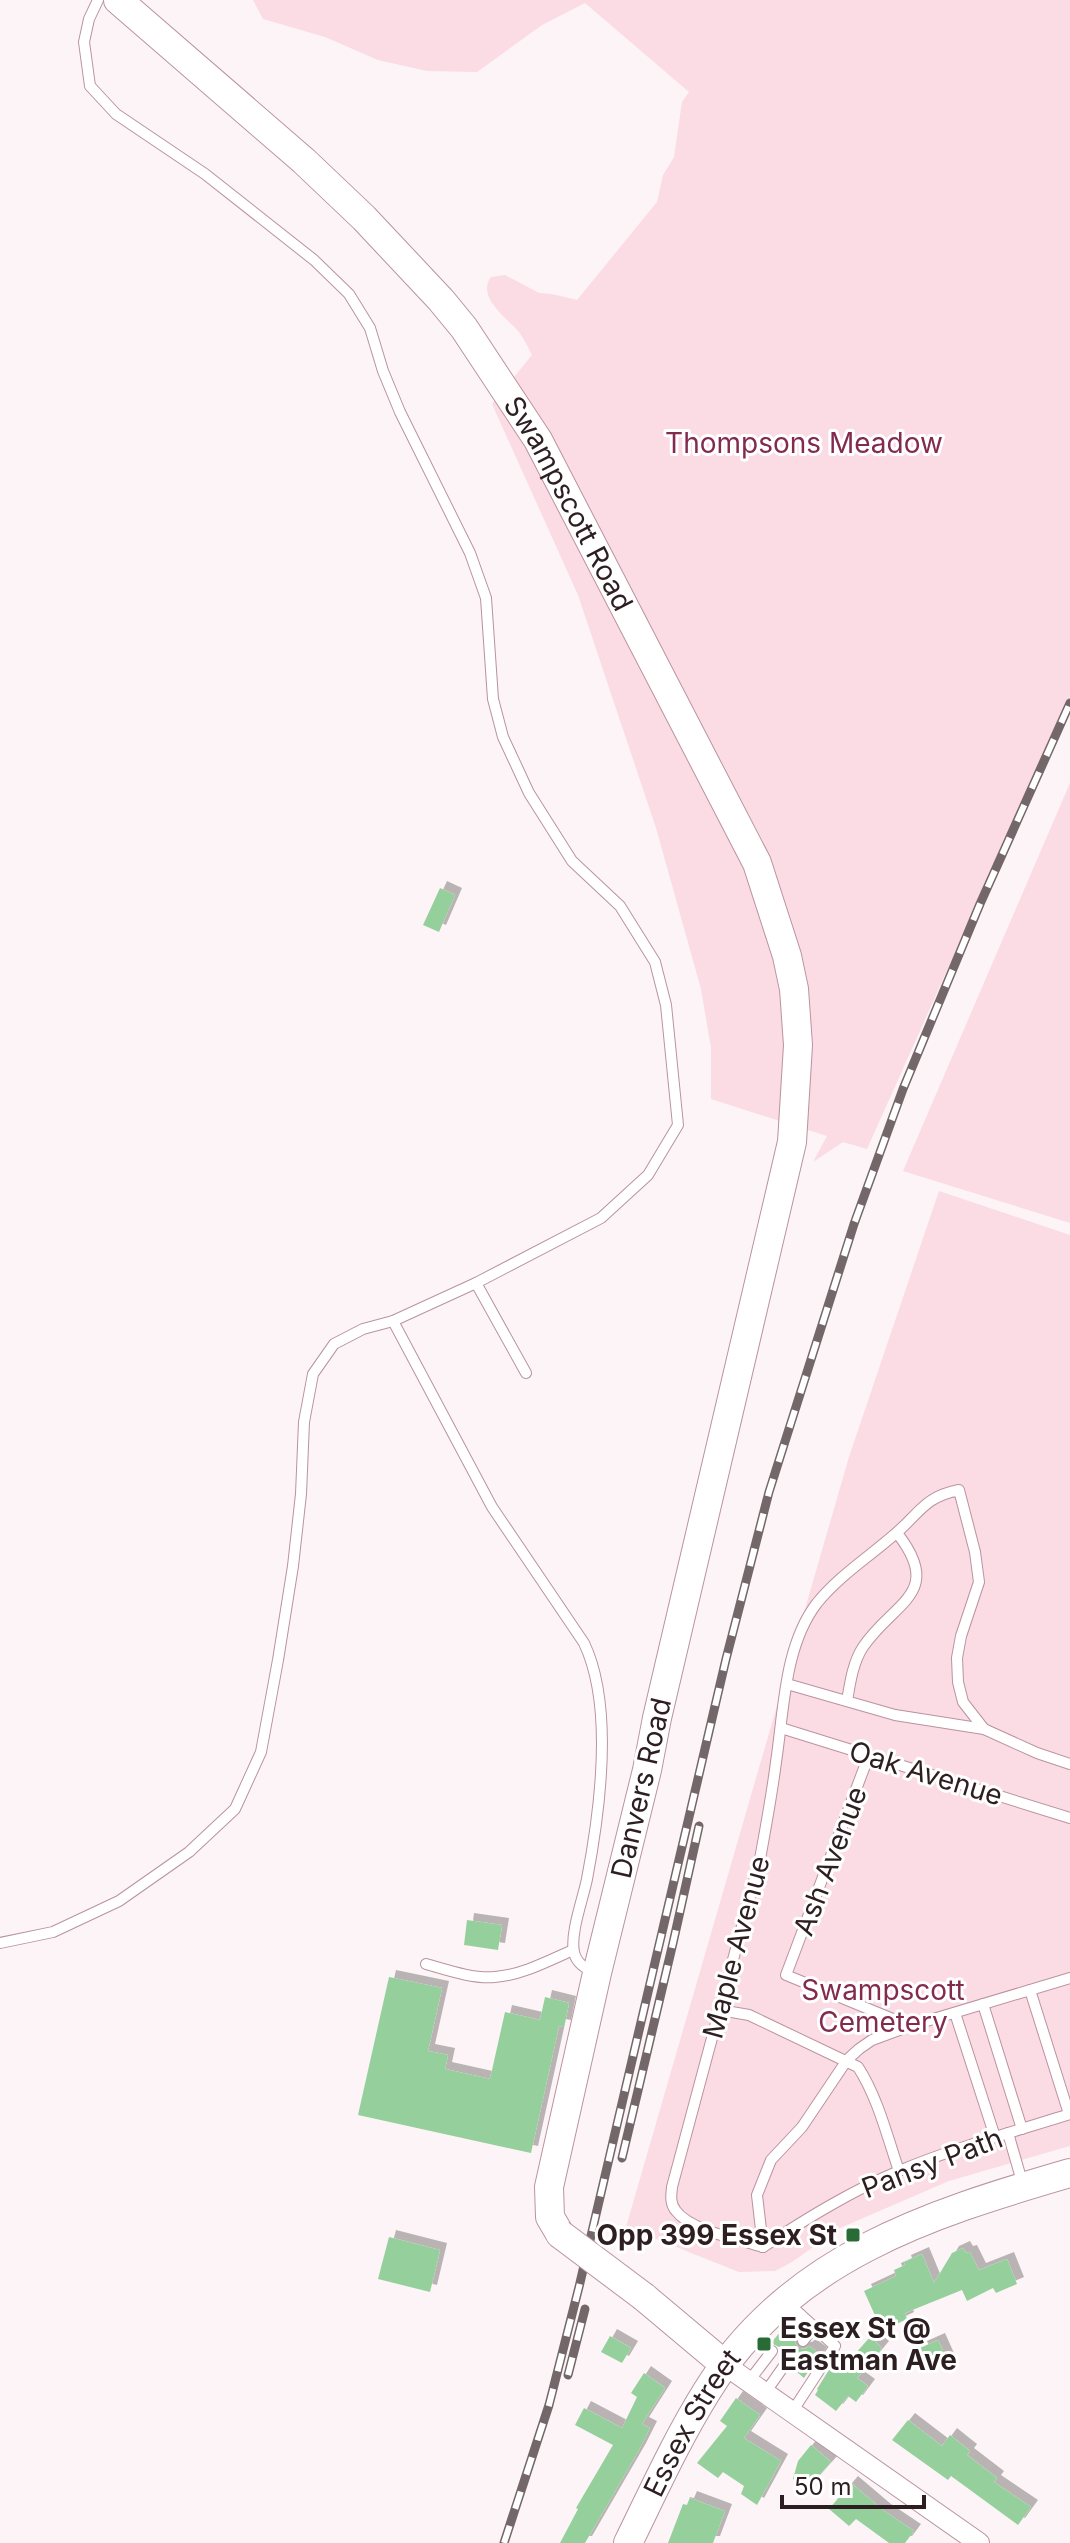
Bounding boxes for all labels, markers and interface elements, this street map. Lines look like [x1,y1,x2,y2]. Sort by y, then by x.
street label: Swampscott Road [497,390,640,616]
park label: Thompsons Meadow [665,426,943,460]
street label: Danvers Road [604,1694,678,1882]
street label: Oak Avenue [845,1734,1007,1812]
street label: Ash Avenue [786,1782,874,1940]
street label: Maple Avenue [695,1852,777,2042]
park label: Swampscott Cemetery [801,1973,965,2039]
street label: Pansy Path [857,2121,1007,2205]
place label: Opp 399 Essex St [596,2218,837,2252]
marker: Opp 399 Essex St [844,2226,862,2244]
place label: Essex St @ Eastman Ave [780,2311,957,2377]
marker: Essex St @ Eastman Ave [755,2335,773,2353]
street label: Essex Street [636,2342,747,2502]
scale bar [782,2459,924,2509]
text: 50 m [794,2472,852,2501]

